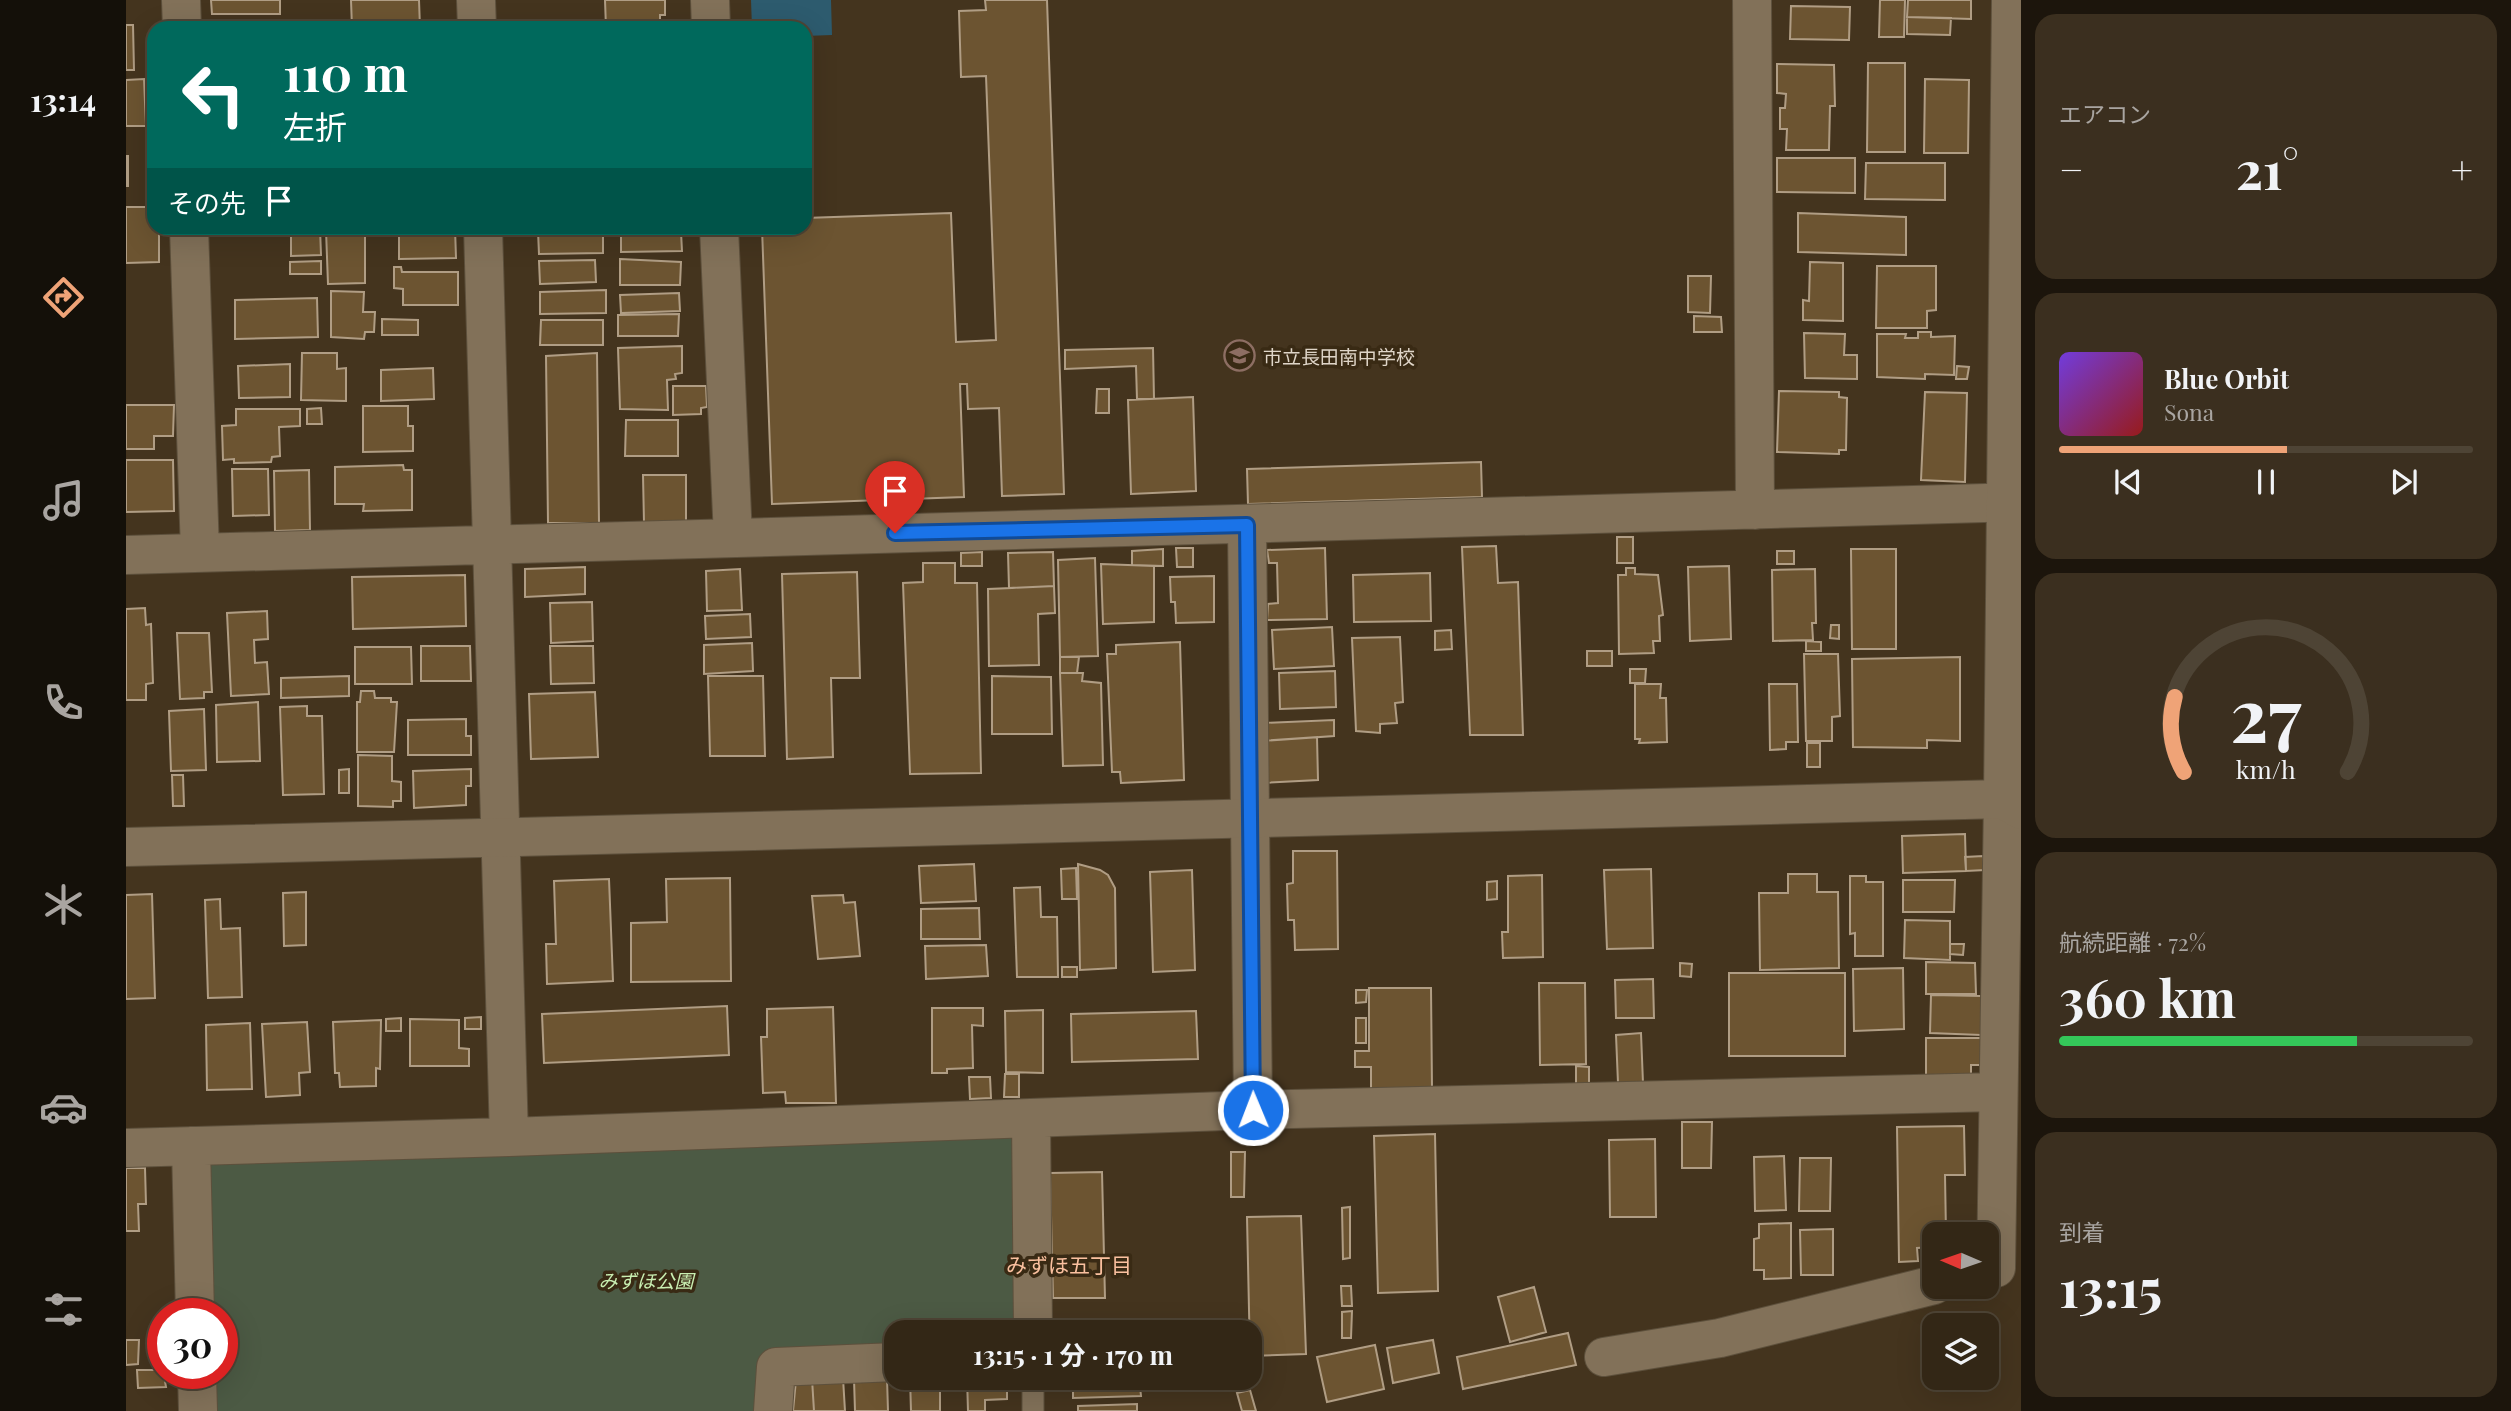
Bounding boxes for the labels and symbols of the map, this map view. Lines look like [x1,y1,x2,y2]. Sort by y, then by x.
school or university icon: 市立長田南中学校 [1223,339,1257,373]
place label: 市立長田南中学校 [1263,343,1415,369]
pin [865,461,925,533]
position arrow [1216,1073,1290,1147]
north arrow [1922,1222,1998,1298]
district label: みずほ五丁目 [1006,1250,1132,1278]
park label: みずほ公園 [598,1267,696,1293]
speed limit sign: 30 [147,1298,238,1389]

